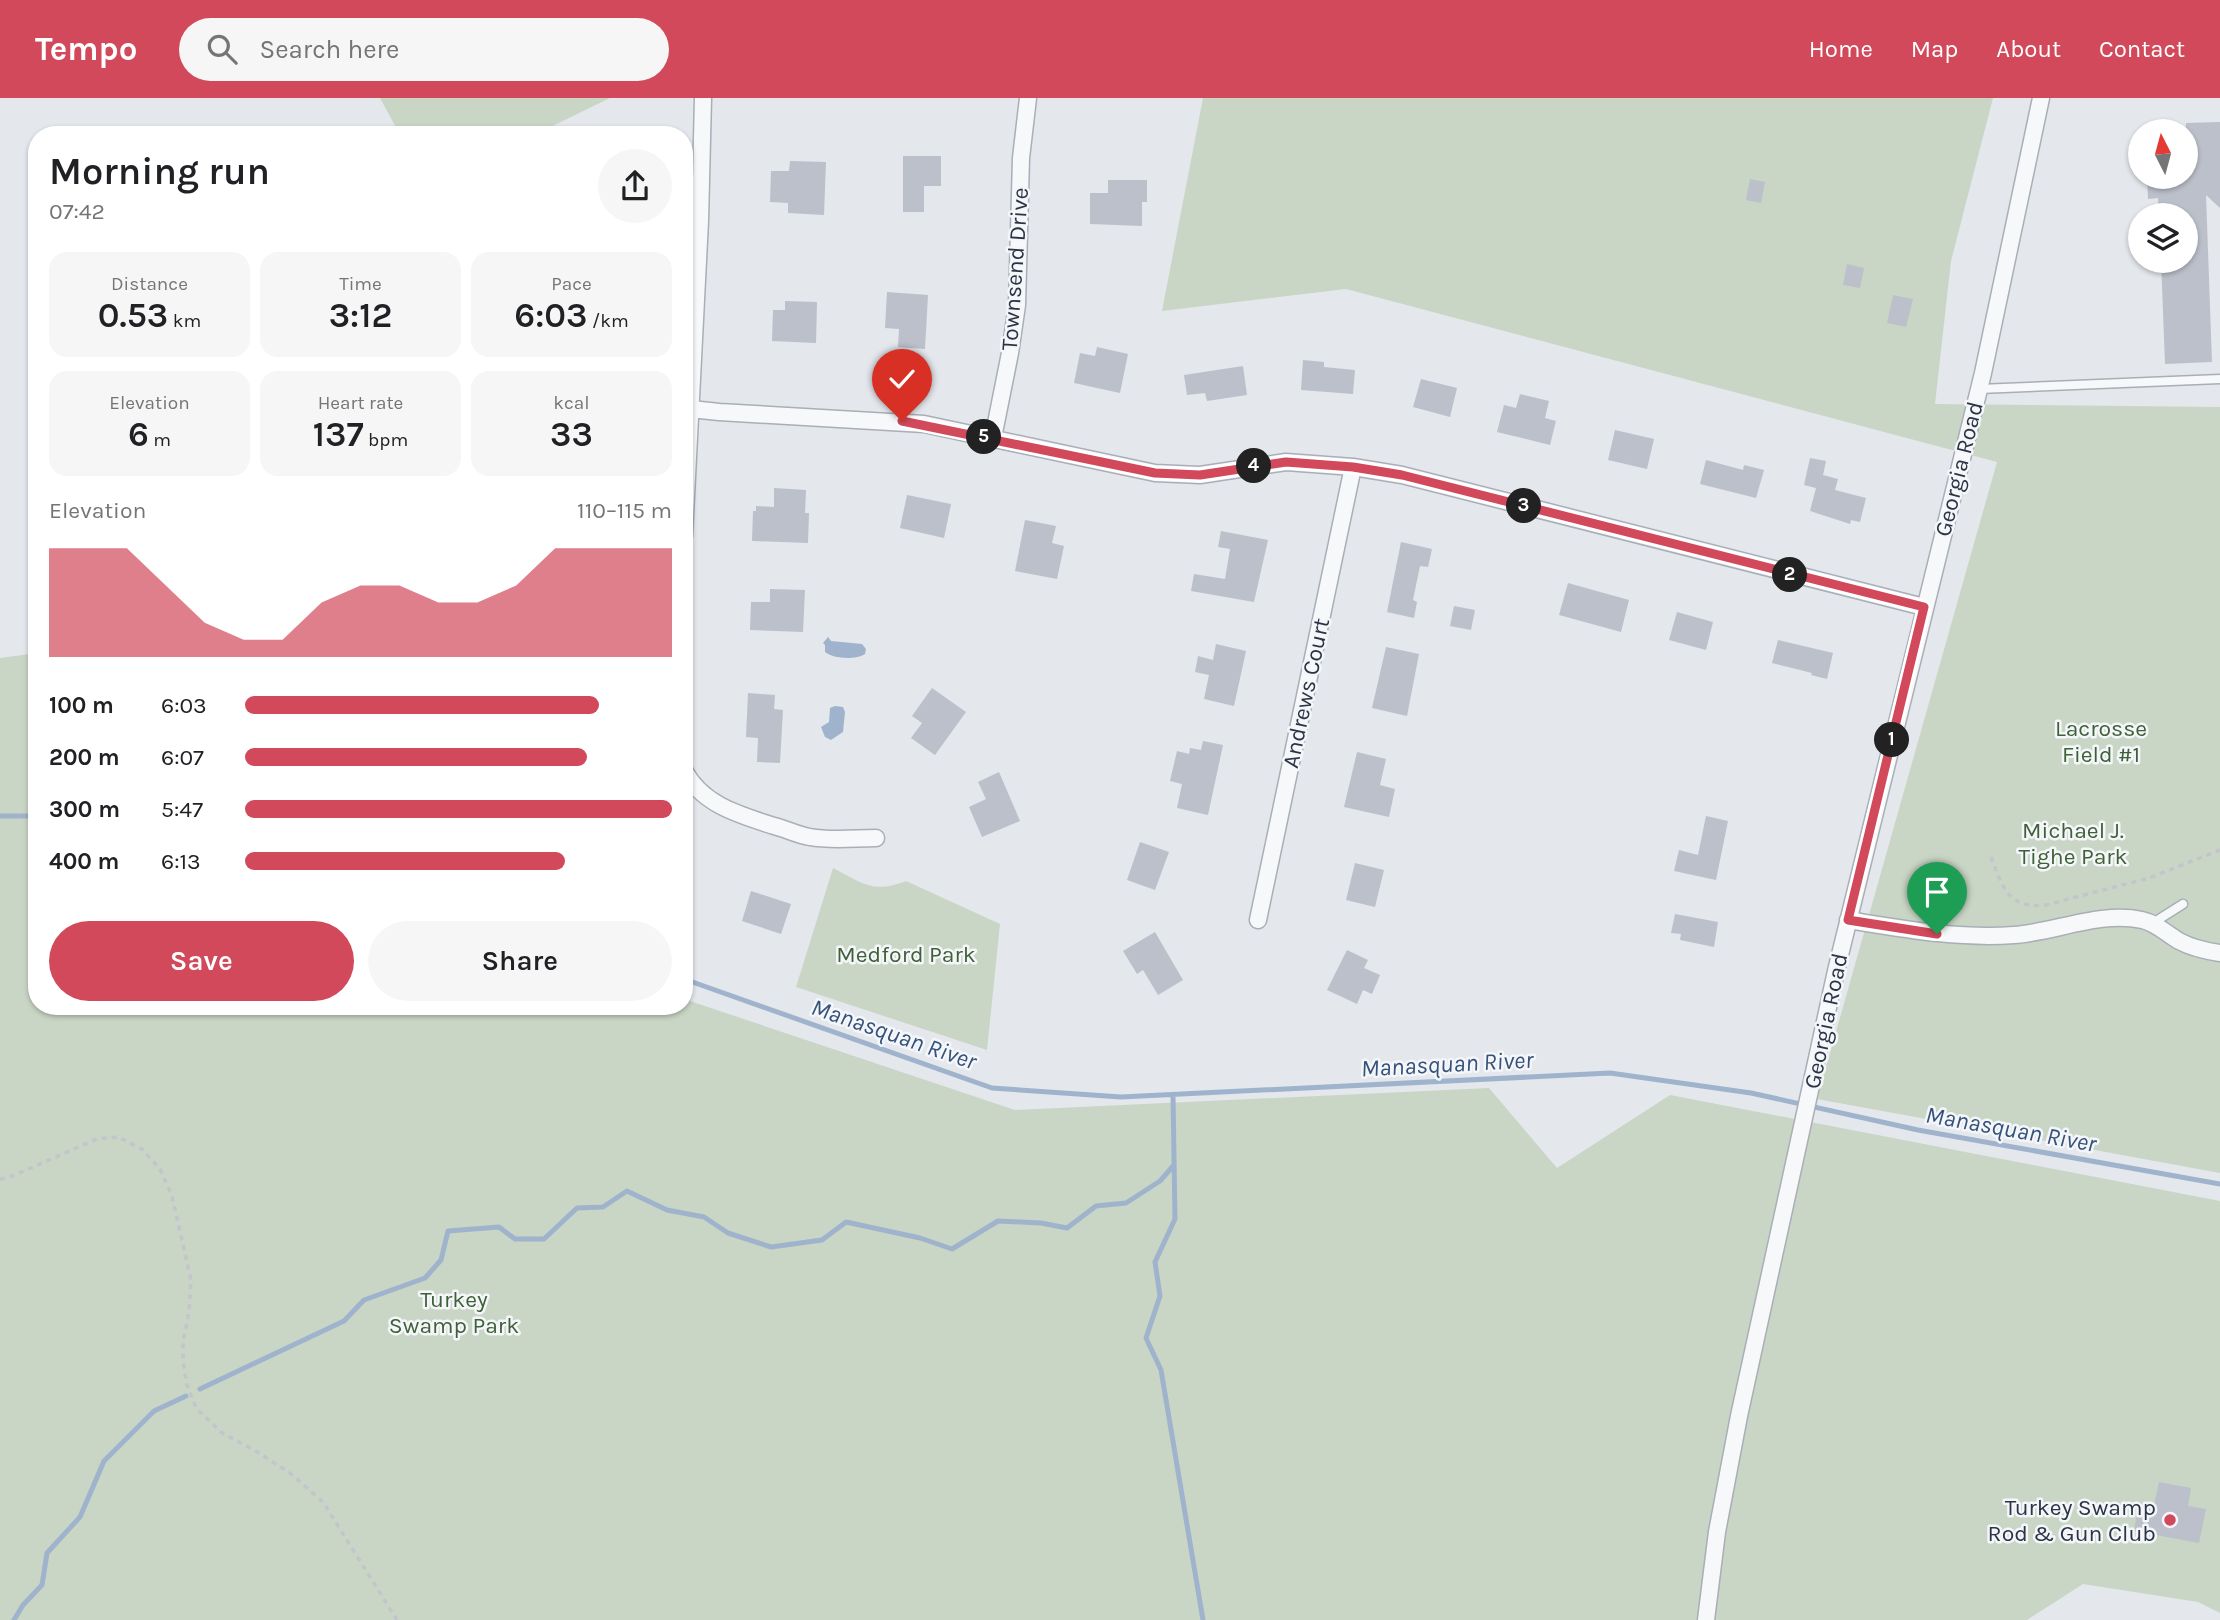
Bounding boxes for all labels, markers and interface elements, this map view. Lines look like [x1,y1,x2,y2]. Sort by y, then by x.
search box [179,18,669,81]
text: Tempo [35,30,137,68]
icon: search [203,30,241,68]
text: Search here [259,34,399,65]
text: Home [1809,35,1873,63]
text: Map [1911,35,1958,63]
text: About [1996,35,2061,63]
text: Contact [2099,35,2185,63]
north arrow [2128,119,2198,189]
map controls [2128,119,2198,273]
text: Morning run [49,149,270,194]
button: share [598,149,672,223]
street label: Townsend Drive [996,187,1034,351]
text: 07:42 [49,198,105,225]
button: layers [2128,203,2198,273]
text: Distance [111,273,188,295]
text: Time [339,273,382,295]
text: Pace [551,273,592,295]
text: 0.53 [98,295,168,336]
text: 3:12 [329,295,392,336]
text: 6:03 [514,295,588,336]
text: km [168,310,201,332]
text: /km [588,310,629,332]
pin [872,349,932,421]
icon: check [883,360,921,398]
text: Elevation [109,392,190,414]
text: Heart rate [318,392,403,414]
text: kcal [553,392,590,414]
street label: Georgia Road [1929,399,1989,539]
text: 6 [128,414,149,455]
text: 137 [313,414,364,455]
text: 33 [550,414,593,455]
pin: 5 [967,420,1002,454]
text: 5 [978,425,989,447]
text: m [149,429,171,451]
text: bpm [364,429,408,451]
pin: 4 [1236,448,1272,484]
text: 4 [1248,454,1259,476]
pin: 3 [1506,488,1542,524]
text: 3 [1518,494,1529,516]
text: Elevation [49,497,146,524]
text: 110–115 m [577,497,672,524]
pin: 2 [1772,558,1808,592]
text: 2 [1784,563,1795,585]
street label: Andrews Court [1277,615,1335,770]
text: 100 m [49,692,114,719]
text: 6:03 [161,692,207,719]
park label: Lacrosse Field #1 [2055,715,2147,768]
pin: 1 [1874,722,1910,758]
text: 1 [1888,728,1895,750]
text: 200 m [49,744,120,771]
text: 6:07 [161,744,204,771]
text: 300 m [49,796,120,823]
text: 5:47 [161,796,203,823]
park label: Michael J. Tighe Park [2018,817,2128,870]
text: 400 m [49,848,119,875]
text: 6:13 [161,848,201,875]
pin [1907,862,1967,934]
icon: arrive [1918,873,1956,911]
button: Save [49,921,354,1001]
button: Share [368,921,672,1001]
park label: Medford Park [836,941,976,968]
street label: Georgia Road [1798,951,1854,1091]
water label: Manasquan River [808,993,981,1076]
water label: Manasquan River [1360,1045,1535,1083]
water label: Manasquan River [1923,1100,2099,1158]
park label: Turkey Swamp Park [389,1286,519,1339]
place label: Turkey Swamp Rod & Gun Club [1988,1494,2156,1547]
marker: Turkey Swamp Rod & Gun Club [2162,1512,2178,1528]

